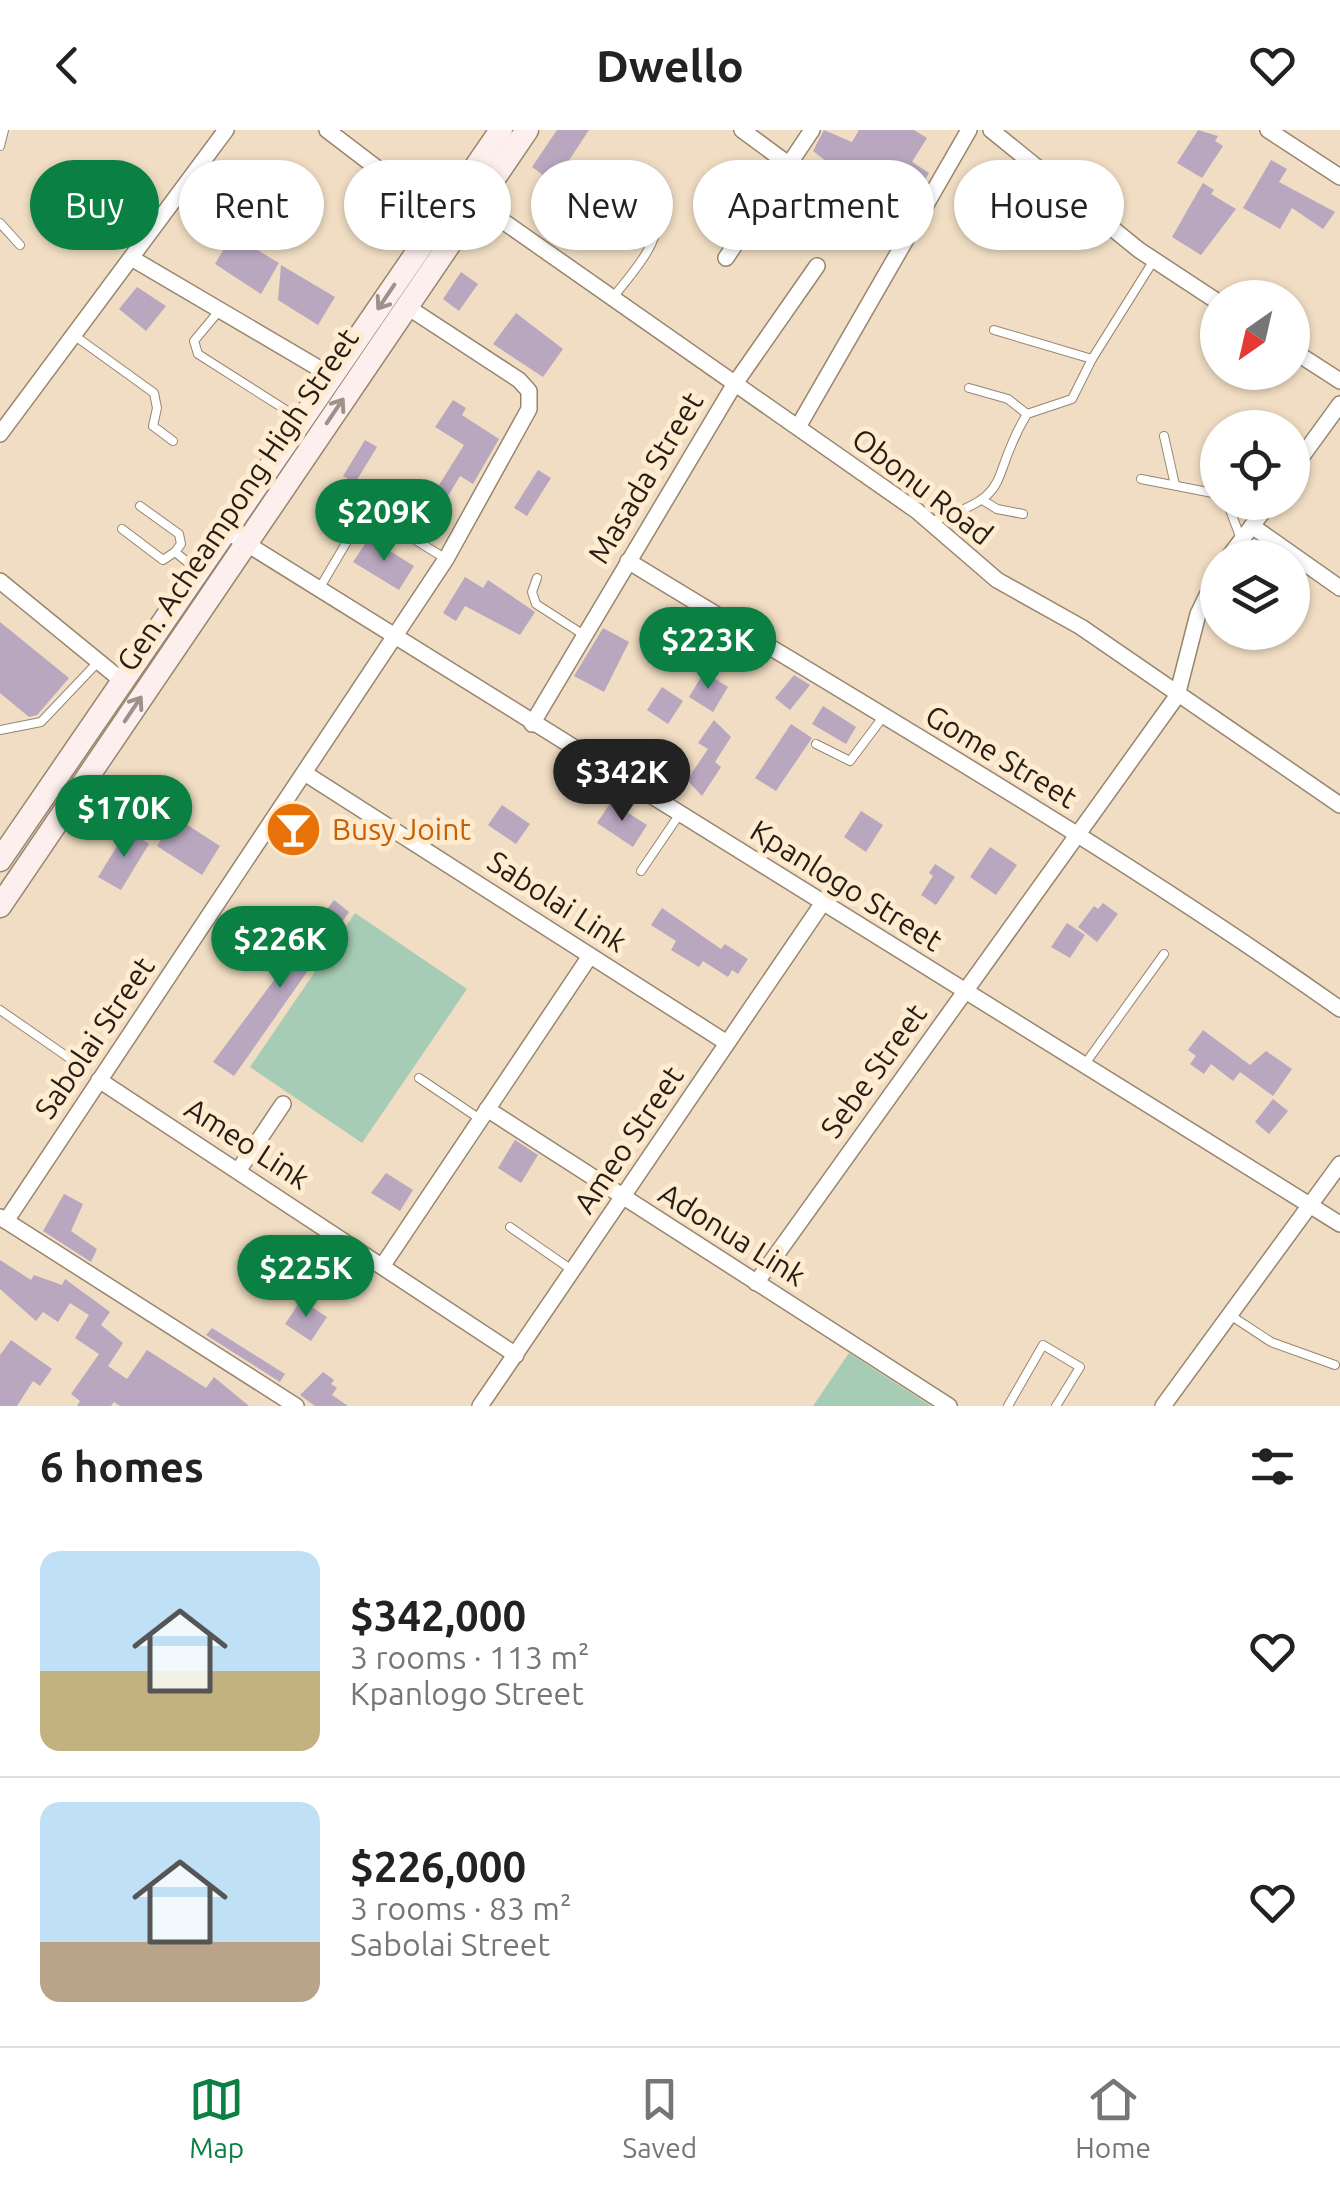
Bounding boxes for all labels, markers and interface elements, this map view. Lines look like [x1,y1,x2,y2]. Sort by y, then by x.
icon: back [40,38,95,93]
icon: heart [1245,38,1300,93]
text: Dwello [596,40,744,91]
chip: Buy [30,160,159,250]
chip: Rent [179,160,324,250]
chip: Filters [344,160,511,250]
chip: New [531,160,673,250]
chip: Apartment [693,160,934,250]
chip: House [954,160,1124,250]
north arrow [1200,280,1310,390]
map controls [1200,280,1310,650]
one-way arrow [376,282,397,310]
street label: Gen. Acheampong High Street [110,322,365,677]
street label: Masada Street [581,386,710,569]
one-way arrow [324,397,345,425]
button: locate [1200,410,1310,520]
street label: Obonu Road [846,421,1000,552]
pin: $209K [314,479,454,564]
text: $209K [337,493,431,529]
button: layers [1200,540,1310,650]
pin: $223K [638,607,778,692]
text: $223K [661,621,755,657]
one-way arrow [122,695,143,723]
street label: Gome Street [920,698,1084,815]
pin: $342K [552,739,692,824]
text: $342K [575,753,669,789]
pin: $170K [54,775,194,860]
text: $170K [77,789,171,825]
bar icon: Busy Joint [263,800,323,860]
place label: Busy Joint [332,812,471,846]
street label: Kpanlogo Street [745,813,949,958]
street label: Sabolai Link [482,844,633,959]
pin: $226K [210,906,350,991]
text: $226K [233,920,327,956]
street label: Sabolai Street [28,950,161,1125]
street label: Sebe Street [813,997,933,1144]
street label: Ameo Street [567,1059,690,1219]
street label: Ameo Link [179,1090,316,1196]
street label: Adonua Link [653,1176,812,1293]
pin: $225K [236,1235,376,1320]
text: $225K [259,1249,353,1285]
icon: filters [1245,1439,1300,1494]
text: 6 homes [40,1443,204,1490]
icon: home [120,1591,240,1711]
text: $342,000 [350,1592,526,1639]
icon: heart [1245,1624,1300,1679]
text: 3 rooms · 113 m² [350,1639,590,1675]
text: Kpanlogo Street [350,1675,584,1711]
icon: home [120,1842,240,1962]
text: $226,000 [350,1843,526,1890]
icon: heart [1245,1875,1300,1930]
text: 3 rooms · 83 m² [350,1890,571,1926]
text: Sabolai Street [350,1926,550,1962]
tab: Map [189,2072,244,2163]
tab: Saved [623,2072,697,2163]
tab: Home [1075,2072,1151,2163]

